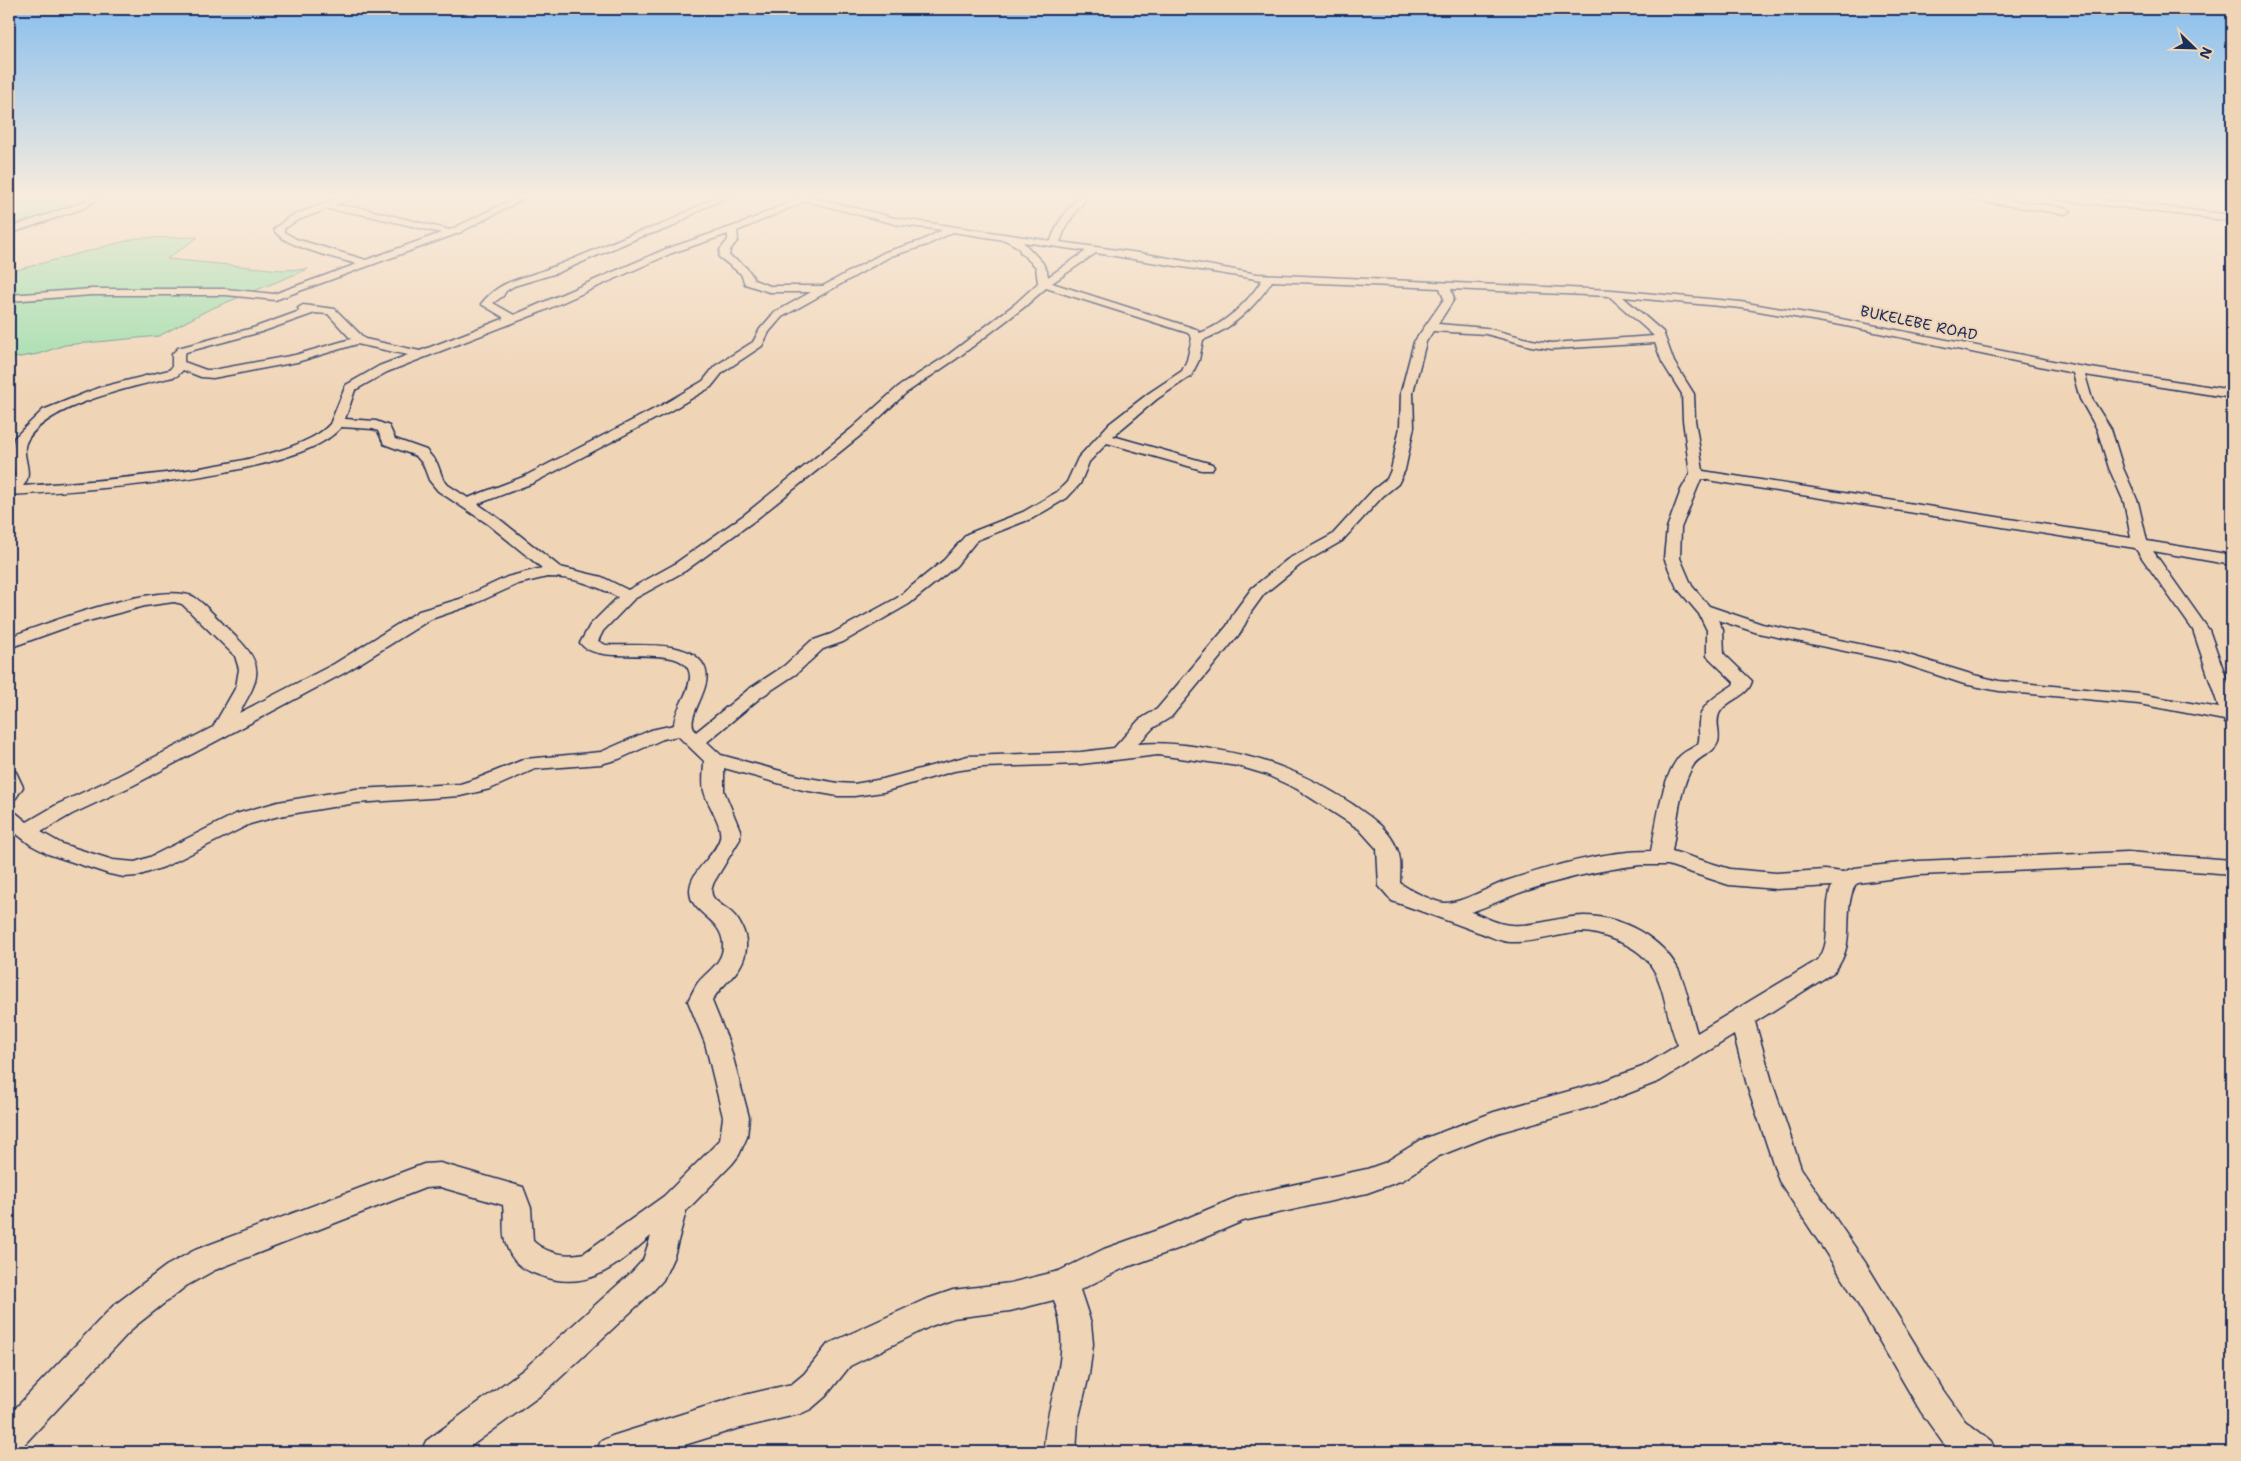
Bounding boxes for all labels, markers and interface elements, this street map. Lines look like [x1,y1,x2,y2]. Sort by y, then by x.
north arrow [2168,22,2218,72]
text: N [2196,44,2216,62]
street label: BUKELEBE ROAD [1859,301,1980,345]

